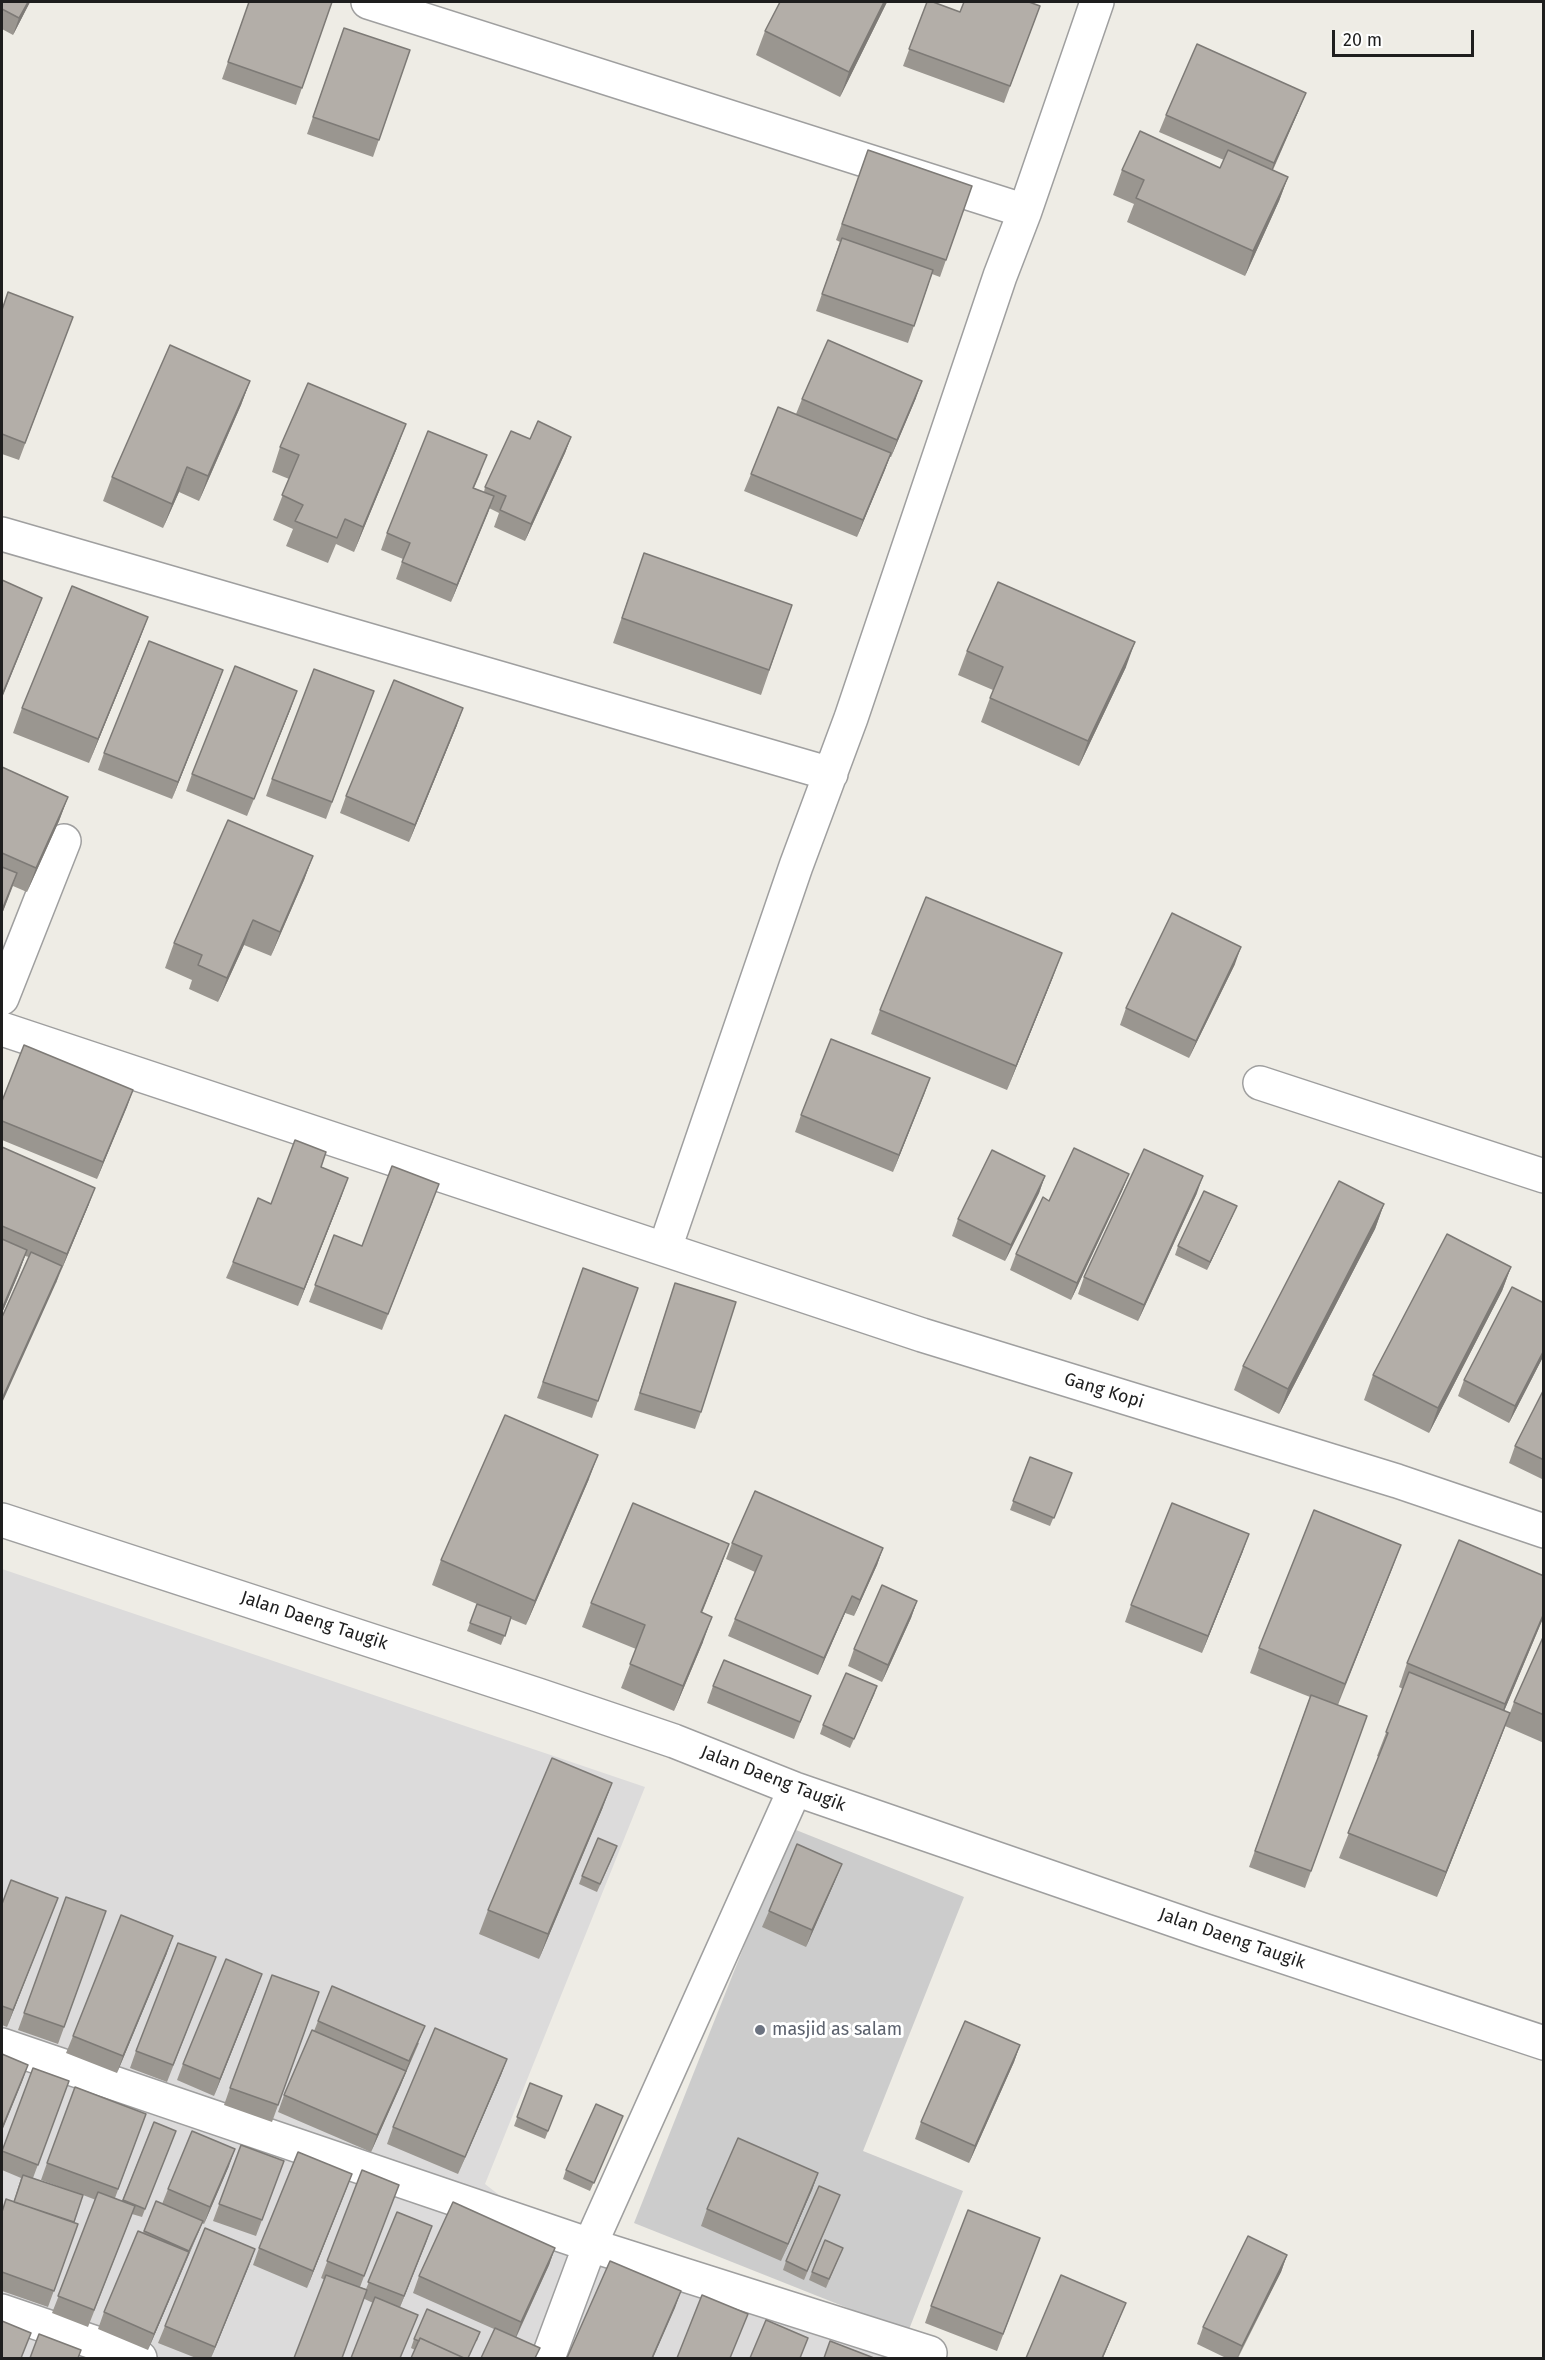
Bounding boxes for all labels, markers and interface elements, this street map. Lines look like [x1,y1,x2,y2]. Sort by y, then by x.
scale bar [1335,18,1478,56]
text: 20 m [1343,29,1382,51]
street label: Gang Kopi [1061,1369,1147,1413]
street label: Jalan Daeng Taugik [238,1587,390,1655]
street label: Jalan Daeng Taugik [698,1741,848,1817]
street label: Jalan Daeng Taugik [1156,1904,1308,1974]
place label: masjid as salam [772,2019,902,2041]
marker: masjid as salam [753,2023,767,2037]

